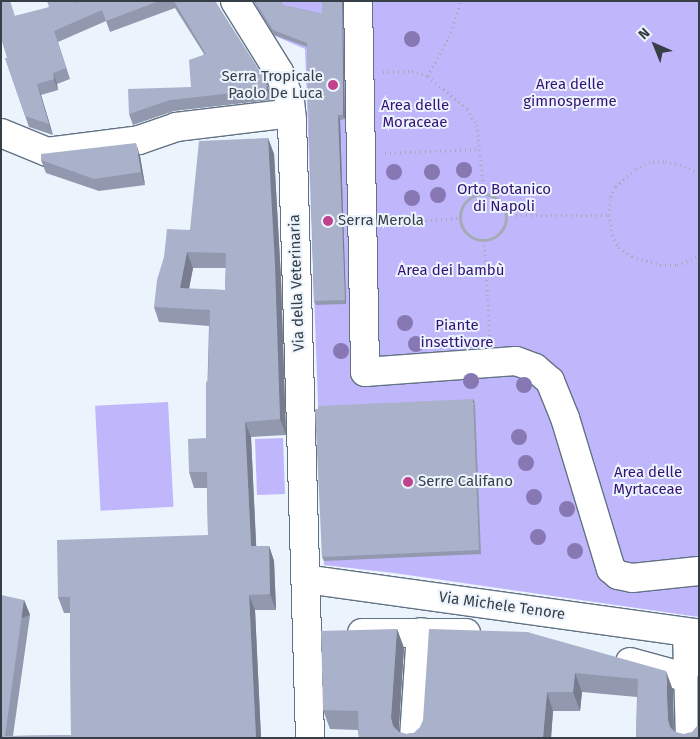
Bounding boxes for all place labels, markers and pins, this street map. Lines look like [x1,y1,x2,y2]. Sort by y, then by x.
place label: Serra Tropicale Paolo De Luca [221,67,323,102]
marker: Serra Tropicale Paolo De Luca [327,79,339,91]
place label: Serra Merola [338,212,424,230]
marker: Serra Merola [322,215,334,227]
place label: Serre Califano [418,473,513,491]
marker: Serre Califano [402,476,414,488]

